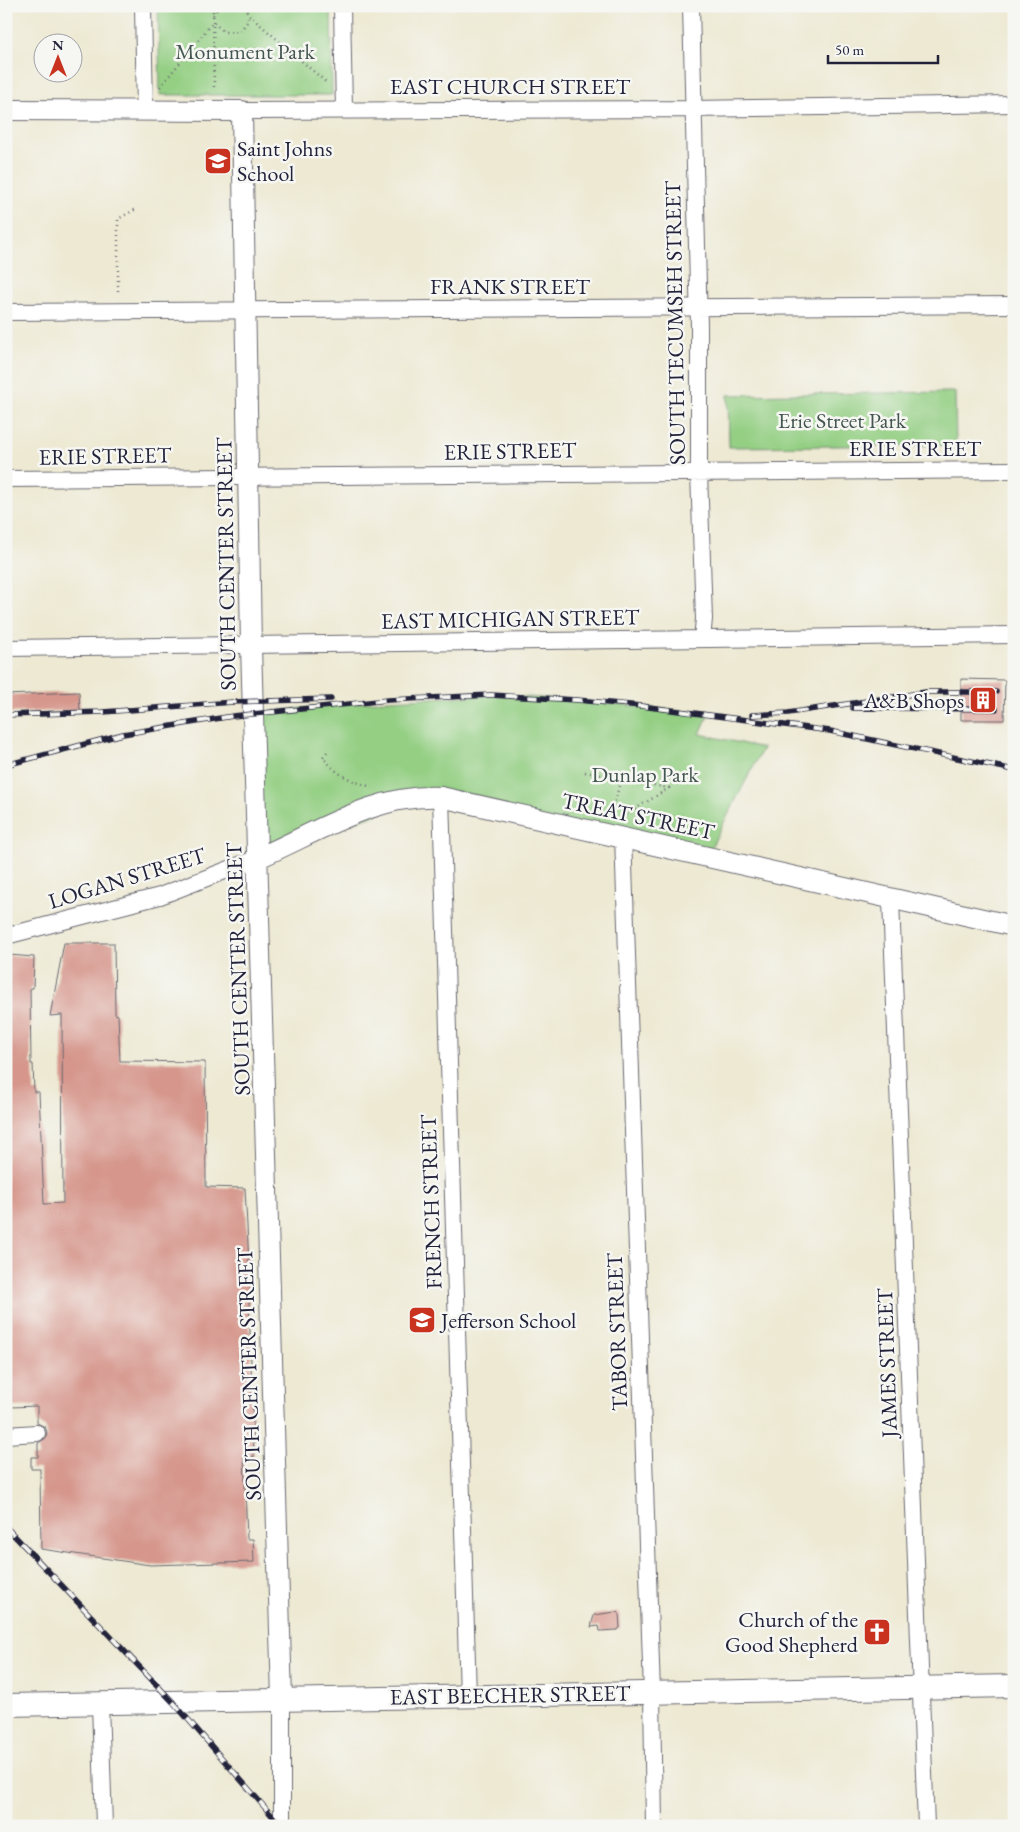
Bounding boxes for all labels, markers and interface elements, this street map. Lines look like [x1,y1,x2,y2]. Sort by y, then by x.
north arrow [32,32,82,82]
scale bar [828,32,938,64]
text: N [52,36,64,54]
park label: Monument Park [175,37,315,66]
text: 50 m [835,40,864,59]
street label: EAST CHURCH STREET [390,72,630,101]
place label: Saint Johns School [237,134,332,188]
school or university icon: Saint Johns School [203,146,233,176]
street label: SOUTH TECUMSEH STREET [658,180,692,465]
street label: FRANK STREET [430,272,590,301]
park label: Erie Street Park [778,406,907,435]
street label: ERIE STREET [849,434,982,463]
street label: ERIE STREET [443,435,577,467]
street label: SOUTH CENTER STREET [209,437,243,691]
street label: ERIE STREET [38,440,172,472]
street label: EAST MICHIGAN STREET [381,602,640,636]
building icon: A&B Shops [968,685,998,715]
place label: A&B Shops [863,686,964,715]
park label: Dunlap Park [591,760,699,789]
street label: TREAT STREET [559,786,717,846]
street label: LOGAN STREET [45,840,209,916]
street label: SOUTH CENTER STREET [219,842,257,1096]
street label: FRENCH STREET [413,1114,449,1290]
street label: SOUTH CENTER STREET [230,1247,268,1501]
street label: TABOR STREET [600,1252,634,1412]
street label: JAMES STREET [870,1287,904,1440]
school or university icon: Jefferson School [407,1305,437,1335]
place label: Jefferson School [439,1306,576,1335]
place label: Church of the Good Shepherd [725,1605,859,1659]
church icon: Church of the Good Shepherd [862,1617,892,1647]
street label: EAST BEECHER STREET [389,1678,631,1712]

